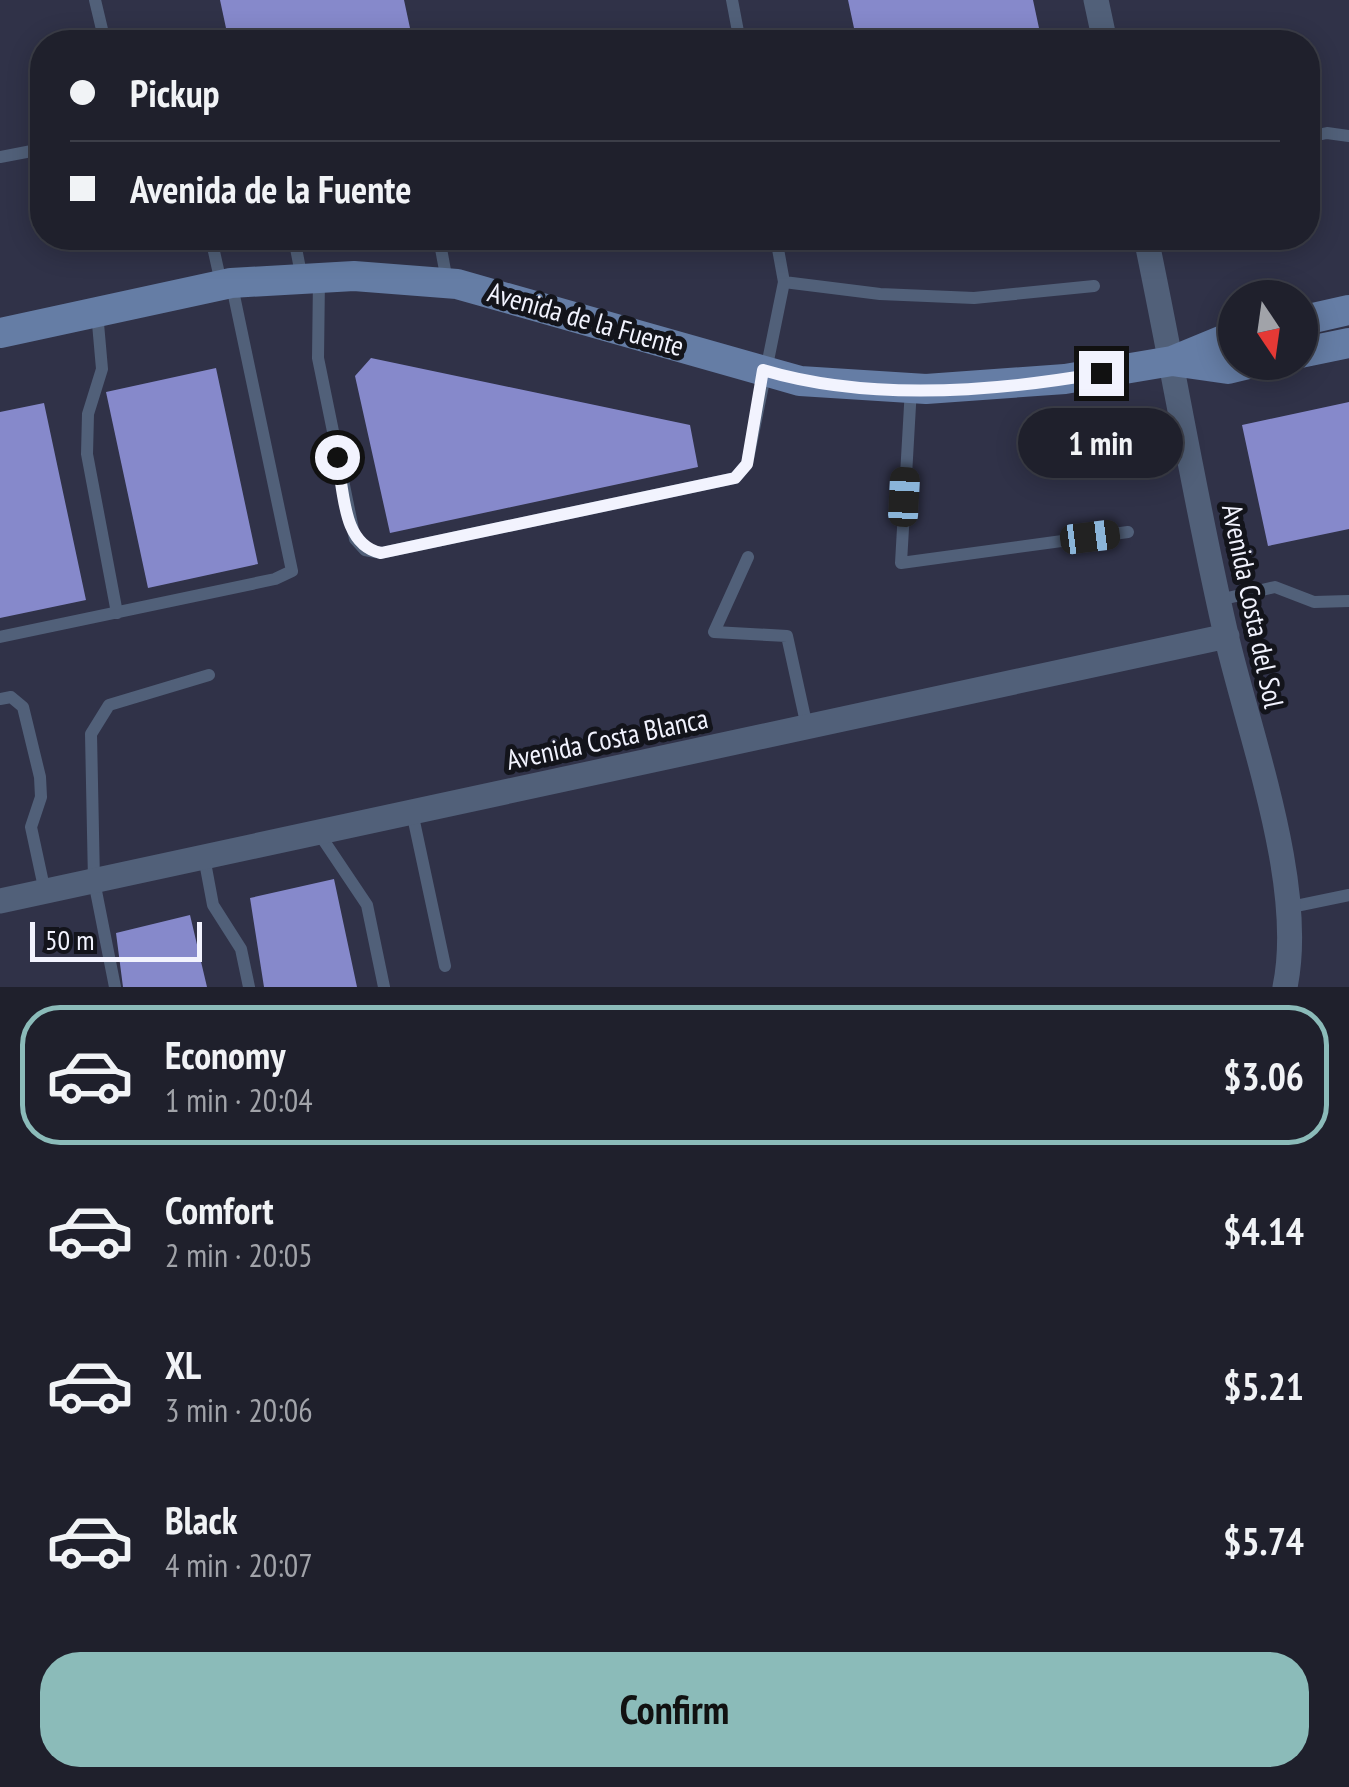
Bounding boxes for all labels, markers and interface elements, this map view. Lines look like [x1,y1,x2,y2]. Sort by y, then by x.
text: Pickup [130,68,220,117]
text: Avenida de la Fuente [130,164,412,213]
street label: Avenida de la Fuente [484,273,688,364]
north arrow [1218,280,1318,380]
map controls [1218,280,1318,380]
route end [1079,351,1124,396]
callout: 1 min [1018,408,1184,478]
text: 1 min [1068,422,1133,464]
route start [315,435,360,480]
car [887,466,921,528]
street label: Avenida Costa del Sol [1214,501,1293,712]
car [1058,518,1122,556]
street label: Avenida Costa Blanca [503,699,711,778]
scale bar [30,917,202,961]
text: 50 m [45,921,94,958]
icon: car [45,1030,135,1120]
text: Economy [165,1030,285,1079]
text: $3.06 [1223,1051,1304,1100]
text: 1 min · 20:04 [165,1079,313,1121]
icon: car [45,1185,135,1275]
text: Comfort [165,1185,274,1234]
text: $4.14 [1223,1206,1304,1255]
text: 2 min · 20:05 [165,1234,313,1276]
icon: car [45,1340,135,1430]
text: XL [165,1340,201,1389]
text: $5.21 [1223,1361,1304,1410]
text: 3 min · 20:06 [165,1389,313,1431]
icon: car [45,1495,135,1585]
text: Black [165,1495,238,1544]
text: $5.74 [1223,1516,1304,1565]
text: 4 min · 20:07 [165,1544,313,1586]
button: Confirm [40,1652,1309,1767]

